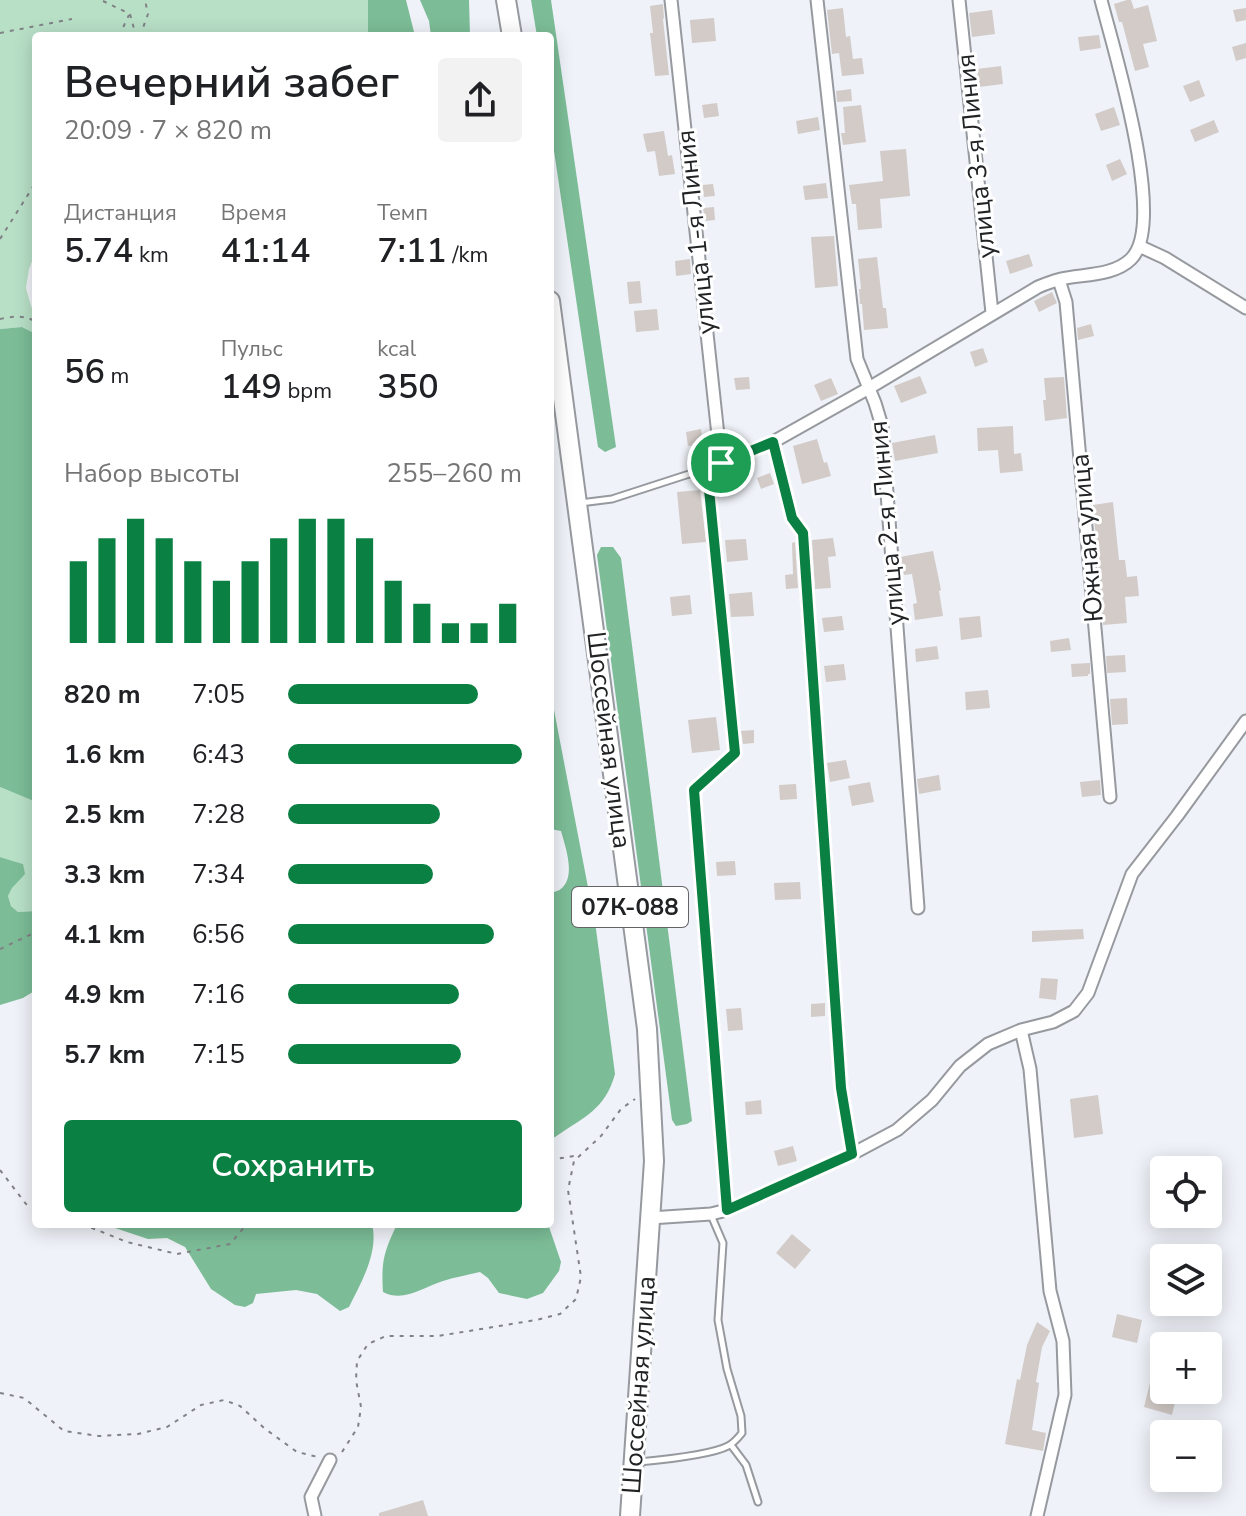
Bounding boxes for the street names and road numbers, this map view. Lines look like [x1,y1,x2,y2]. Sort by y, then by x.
street label: улица 3-я Линия [948,52,1004,260]
street label: улица 1-я Линия [668,128,724,336]
street label: улица 2-я Линия [861,419,913,627]
street label: Южная улица [1062,452,1112,624]
street label: Шоссейная улица [578,629,640,851]
road number: 07К-088 [572,887,688,927]
street label: Шоссейная улица [614,1275,664,1495]

